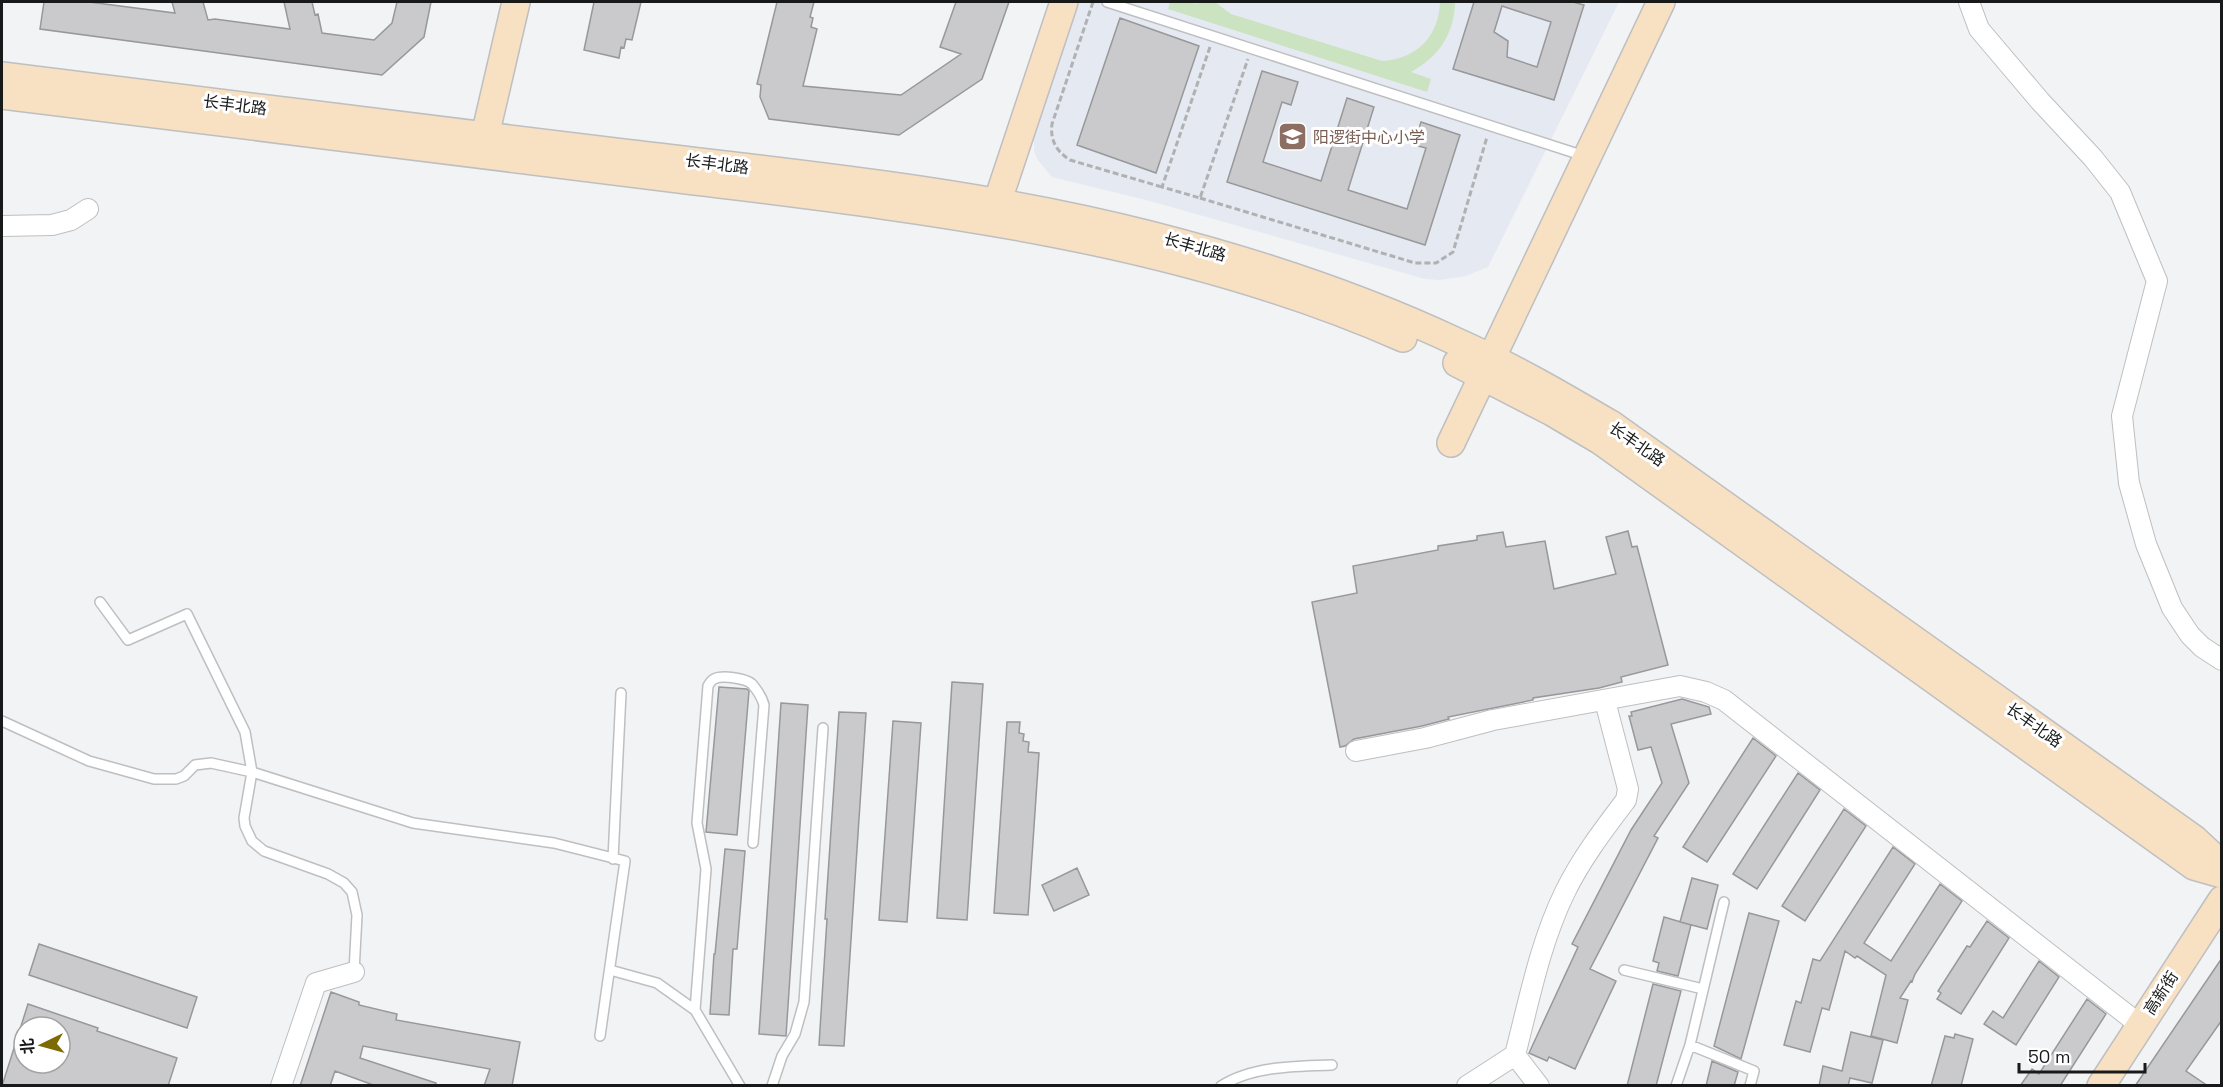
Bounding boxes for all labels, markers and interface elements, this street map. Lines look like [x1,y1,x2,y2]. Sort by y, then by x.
street label: 长丰北路 [202,91,268,119]
school or university icon: 阳逻街中心小学 [1276,121,1308,153]
place label: 阳逻街中心小学 [1313,127,1425,148]
street label: 长丰北路 [684,150,750,178]
street label: 长丰北路 [1161,228,1229,266]
street label: 长丰北路 [1605,417,1669,471]
street label: 长丰北路 [2002,698,2066,752]
street label: 高新街 [2139,967,2183,1019]
north arrow [12,1015,72,1075]
scale bar [2019,1036,2145,1074]
text: 北 [16,1037,39,1055]
text: 50 m [2028,1045,2070,1068]

